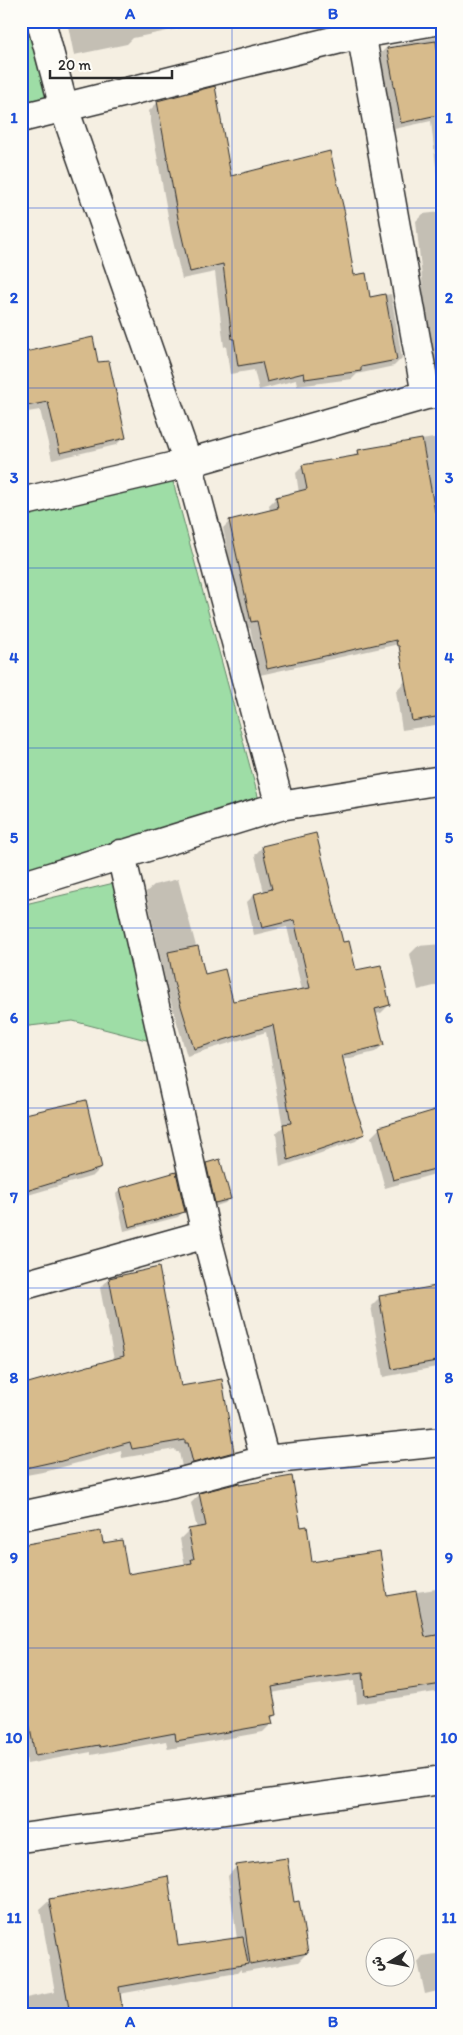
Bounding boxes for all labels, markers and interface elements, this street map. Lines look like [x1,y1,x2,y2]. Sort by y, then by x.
text: A [124,4,136,23]
text: B [328,4,339,23]
scale bar [50,48,172,80]
text: 20 m [58,56,92,74]
text: 1 [10,108,18,127]
text: 1 [445,108,453,127]
text: 2 [10,288,19,307]
text: 2 [445,288,454,307]
text: 3 [10,468,19,487]
text: 3 [445,468,454,487]
text: 4 [9,648,19,667]
text: 4 [444,648,454,667]
text: 5 [10,828,19,847]
text: 5 [445,828,454,847]
text: 6 [10,1008,19,1027]
text: 6 [445,1008,454,1027]
text: 7 [9,1188,18,1207]
text: 7 [444,1188,453,1207]
text: 8 [10,1368,19,1387]
text: 8 [445,1368,454,1387]
text: 9 [10,1548,18,1567]
text: 9 [445,1548,453,1567]
text: 10 [5,1728,23,1747]
text: 10 [440,1728,458,1747]
text: 11 [7,1908,22,1927]
text: 11 [442,1908,457,1927]
north arrow [366,1938,416,1988]
text: ش [368,1955,387,1973]
text: A [124,2012,136,2031]
text: B [328,2012,339,2031]

